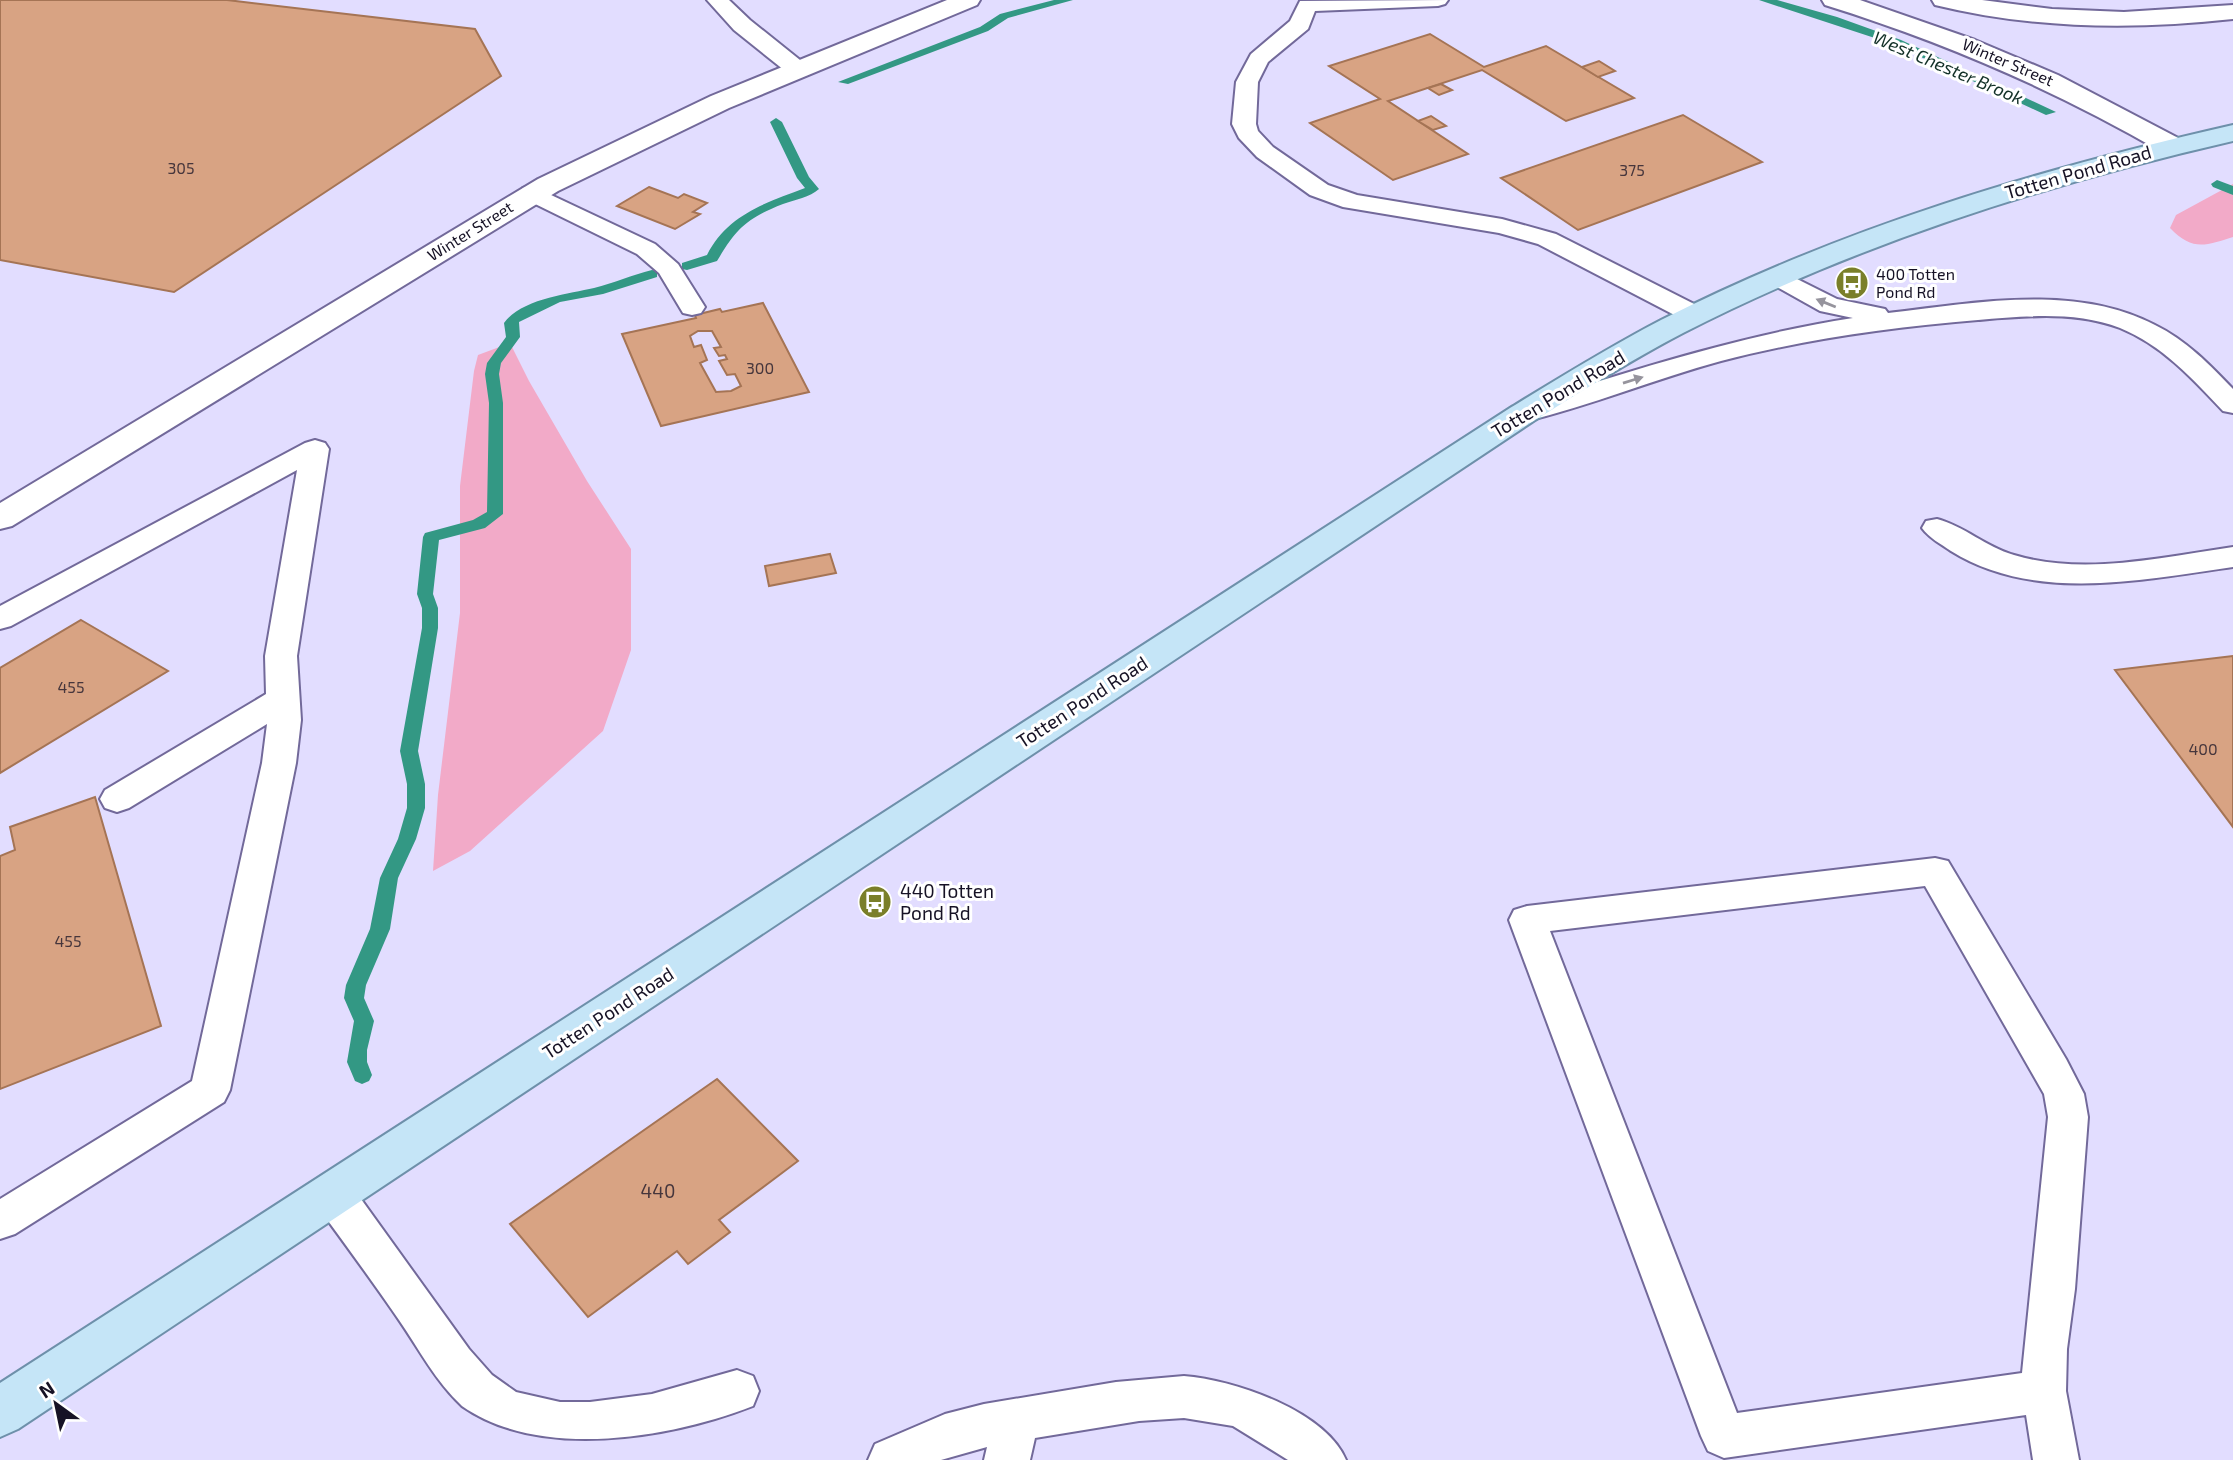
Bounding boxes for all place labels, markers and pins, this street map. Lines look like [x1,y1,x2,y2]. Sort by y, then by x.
bus stop icon: 400 Totten Pond Rd [1833,264,1871,302]
place label: 400 Totten Pond Rd [1876,264,1955,301]
place label: 440 Totten Pond Rd [900,879,994,924]
bus stop icon: 440 Totten Pond Rd [856,883,894,921]

